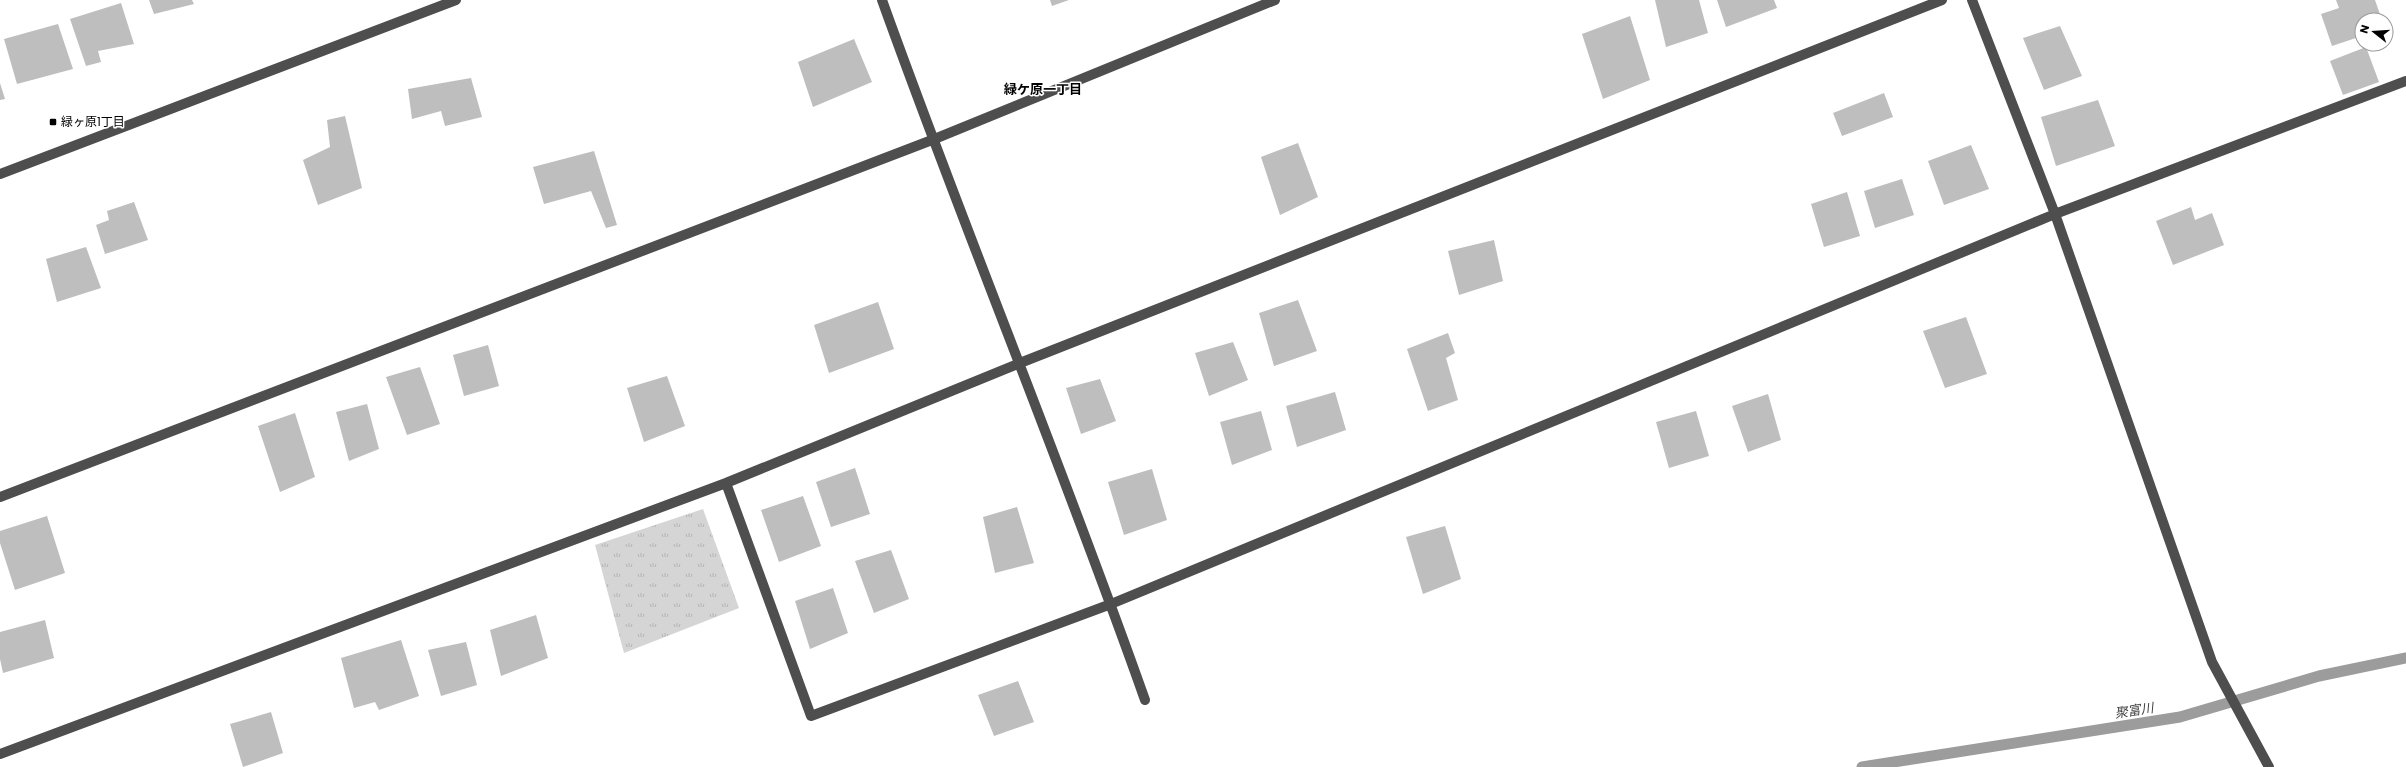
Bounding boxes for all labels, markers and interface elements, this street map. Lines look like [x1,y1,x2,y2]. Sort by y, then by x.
north arrow [2354,12,2394,52]
text: N [2356,23,2373,35]
district label: 緑ケ原一丁目 [1003,80,1082,99]
place label: 緑ヶ原1丁目 [61,113,125,130]
marker: 緑ヶ原1丁目 [48,117,58,127]
water label: 聚富川 [2113,698,2157,723]

